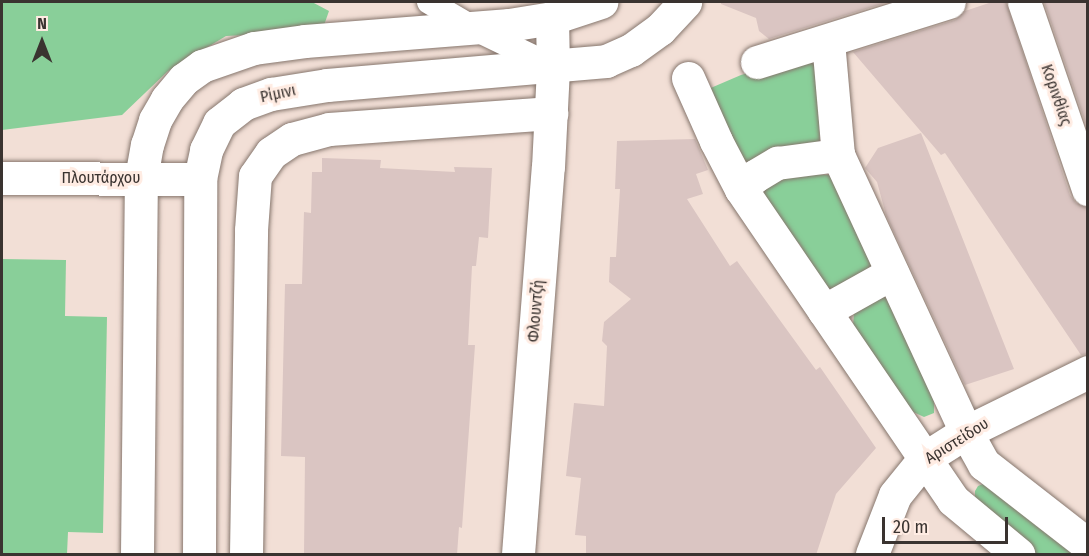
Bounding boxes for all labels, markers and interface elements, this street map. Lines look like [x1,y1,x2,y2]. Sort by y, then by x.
north arrow [12,12,72,72]
text: N [37,14,47,33]
street label: Κορινθίας [1037,62,1075,128]
street label: Ρίμινι [258,81,298,107]
street label: Πλουτάρχου [62,168,140,188]
street label: Φλουντζή [524,279,548,343]
street label: Αριστείδου [922,414,992,468]
scale bar [885,505,1011,543]
text: 20 m [893,516,928,538]

